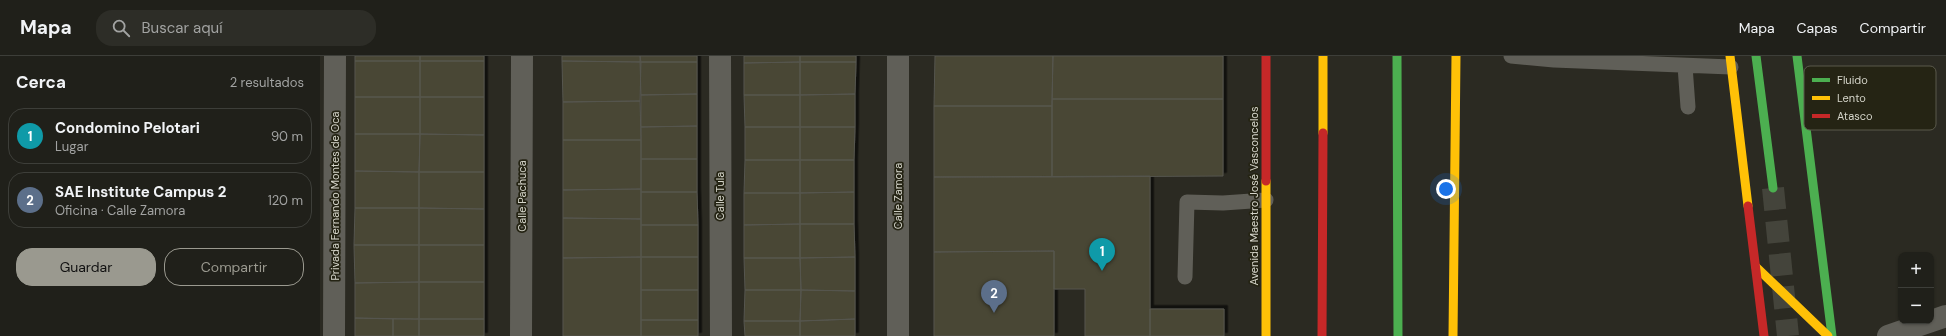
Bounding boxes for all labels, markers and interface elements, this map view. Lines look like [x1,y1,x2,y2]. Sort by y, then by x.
search box [96,10,376,46]
text: Mapa [20,15,72,40]
icon: search [110,17,132,39]
text: Buscar aquí [142,18,223,38]
text: Mapa [1739,19,1775,37]
text: Capas [1797,19,1838,37]
text: Compartir [1860,19,1926,37]
legend [1804,66,1936,130]
text: Cerca [16,71,66,93]
text: Fluido [1837,73,1868,87]
text: 2 resultados [230,74,304,91]
text: Lento [1837,91,1866,105]
street label: Avenida Maestro José Vasconcelos [1247,107,1261,285]
text: Atasco [1837,109,1872,123]
street label: Privada Fernando Montes de Oca [328,111,342,281]
text: Condomino Pelotari [55,118,200,138]
text: 1 [28,128,32,145]
text: 90 m [271,128,303,145]
text: Lugar [55,138,88,155]
street label: Calle Pachuca [515,160,529,232]
street label: Calle Zamora [891,163,905,229]
street label: Calle Tula [713,172,727,220]
your location [1436,179,1456,199]
text: SAE Institute Campus 2 [55,182,226,202]
text: 2 [26,192,34,209]
text: 120 m [268,192,303,209]
text: Oficina · Calle Zamora [55,202,185,219]
pin: 1 [1089,238,1115,271]
button: Guardar [16,248,156,286]
button: Compartir [164,248,304,286]
map controls [1898,252,1934,324]
button: + [1898,252,1934,288]
pin: 2 [981,280,1007,313]
button: − [1898,288,1934,324]

